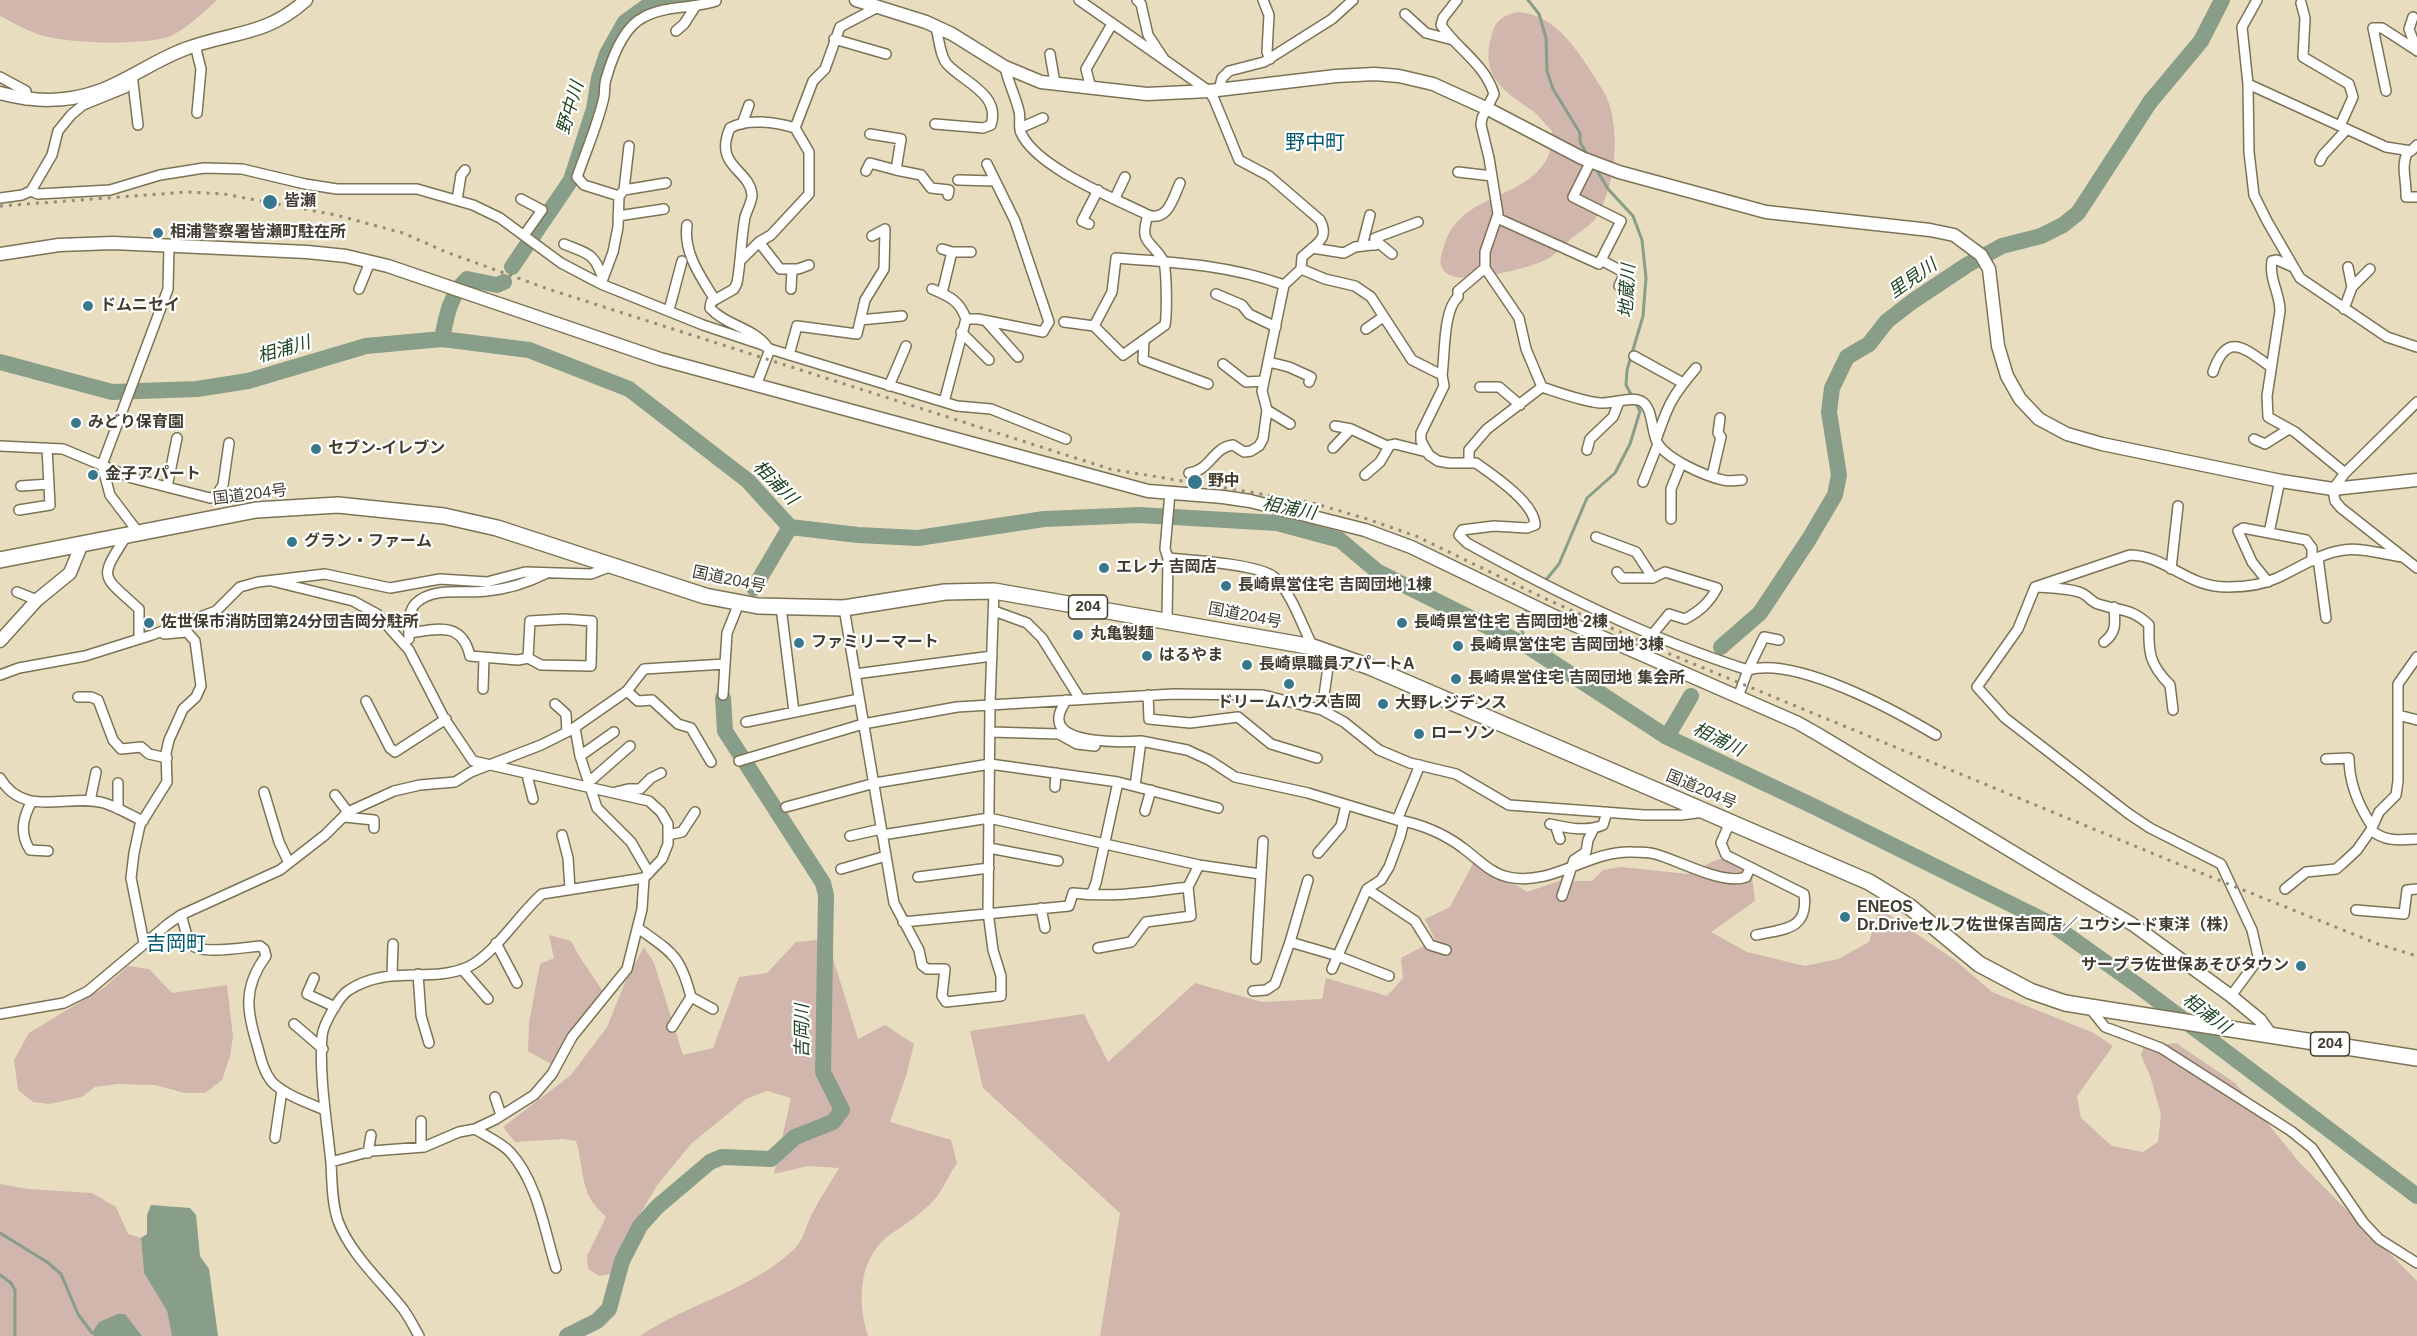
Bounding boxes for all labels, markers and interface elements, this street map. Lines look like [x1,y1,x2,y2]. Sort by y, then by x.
water label: 野中川 [553,79,589,137]
district label: 野中町 [1285,131,1345,155]
place label: 皆瀬 [284,192,316,212]
marker: 皆瀬 [261,193,279,211]
place label: 相浦警察署皆瀬町駐在所 [170,223,346,243]
marker: 相浦警察署皆瀬町駐在所 [151,226,165,240]
water label: 里見川 [1885,255,1941,303]
water label: 地蔵川 [1616,263,1640,319]
place label: ドムニセイ [100,296,180,316]
marker: ドムニセイ [81,299,95,313]
water label: 相浦川 [255,332,313,368]
place label: みどり保育園 [88,413,184,433]
marker: みどり保育園 [69,416,83,430]
place label: セブン-イレブン [328,439,445,459]
marker: セブン-イレブン [309,442,323,456]
water label: 相浦川 [748,456,802,510]
place label: 金子アパート [105,465,201,485]
marker: 金子アパート [86,468,100,482]
place label: 野中 [1208,472,1240,492]
marker: 野中 [1186,473,1204,491]
street label: 国道204号 [212,481,288,509]
water label: 相浦川 [1260,493,1318,525]
place label: グラン・ファーム [304,532,432,552]
marker: グラン・ファーム [285,535,299,549]
place label: エレナ 吉岡店 [1116,558,1216,578]
marker: エレナ 吉岡店 [1097,561,1111,575]
street label: 国道204号 [690,563,768,597]
place label: 長崎県営住宅 吉岡団地 1棟 [1238,576,1432,596]
marker: 長崎県営住宅 吉岡団地 1棟 [1219,579,1233,593]
road number: 204 [1068,595,1108,619]
street label: 国道204号 [1207,599,1283,633]
place label: 佐世保市消防団第24分団吉岡分駐所 [161,613,419,633]
place label: 長崎県営住宅 吉岡団地 2棟 [1414,613,1608,633]
marker: 佐世保市消防団第24分団吉岡分駐所 [142,616,156,630]
marker: 長崎県営住宅 吉岡団地 2棟 [1395,616,1409,630]
place label: 丸亀製麺 [1090,625,1154,645]
marker: 丸亀製麺 [1071,628,1085,642]
place label: ファミリーマート [811,633,939,653]
marker: ファミリーマート [792,636,806,650]
place label: 長崎県営住宅 吉岡団地 3棟 [1470,636,1664,656]
marker: 長崎県営住宅 吉岡団地 3棟 [1451,639,1465,653]
place label: はるやま [1159,646,1223,666]
marker: はるやま [1140,649,1154,663]
place label: 長崎県職員アパートA [1259,655,1415,675]
marker: 長崎県職員アパートA [1240,658,1254,672]
place label: 長崎県営住宅 吉岡団地 集会所 [1468,669,1685,689]
marker: 長崎県営住宅 吉岡団地 集会所 [1449,672,1463,686]
marker: ドリームハウス吉岡 [1282,677,1296,691]
place label: ドリームハウス吉岡 [1217,693,1361,713]
place label: 大野レジデンス [1395,694,1507,714]
marker: 大野レジデンス [1376,697,1390,711]
water label: 相浦川 [1689,718,1747,762]
place label: ローソン [1431,724,1495,744]
marker: ローソン [1412,727,1426,741]
street label: 国道204号 [1663,767,1739,813]
place label: ENEOS Dr.Driveセルフ佐世保吉岡店／ユウシード東洋（株） [1857,898,2238,936]
marker: ENEOS Dr.Driveセルフ佐世保吉岡店／ユウシード東洋（株） [1838,910,1852,924]
district label: 吉岡町 [146,932,206,956]
place label: サープラ佐世保あそびタウン [2081,956,2289,976]
marker: サープラ佐世保あそびタウン [2294,959,2308,973]
water label: 相浦川 [2178,989,2234,1039]
water label: 吉岡川 [792,1004,814,1058]
road number: 204 [2310,1032,2350,1056]

